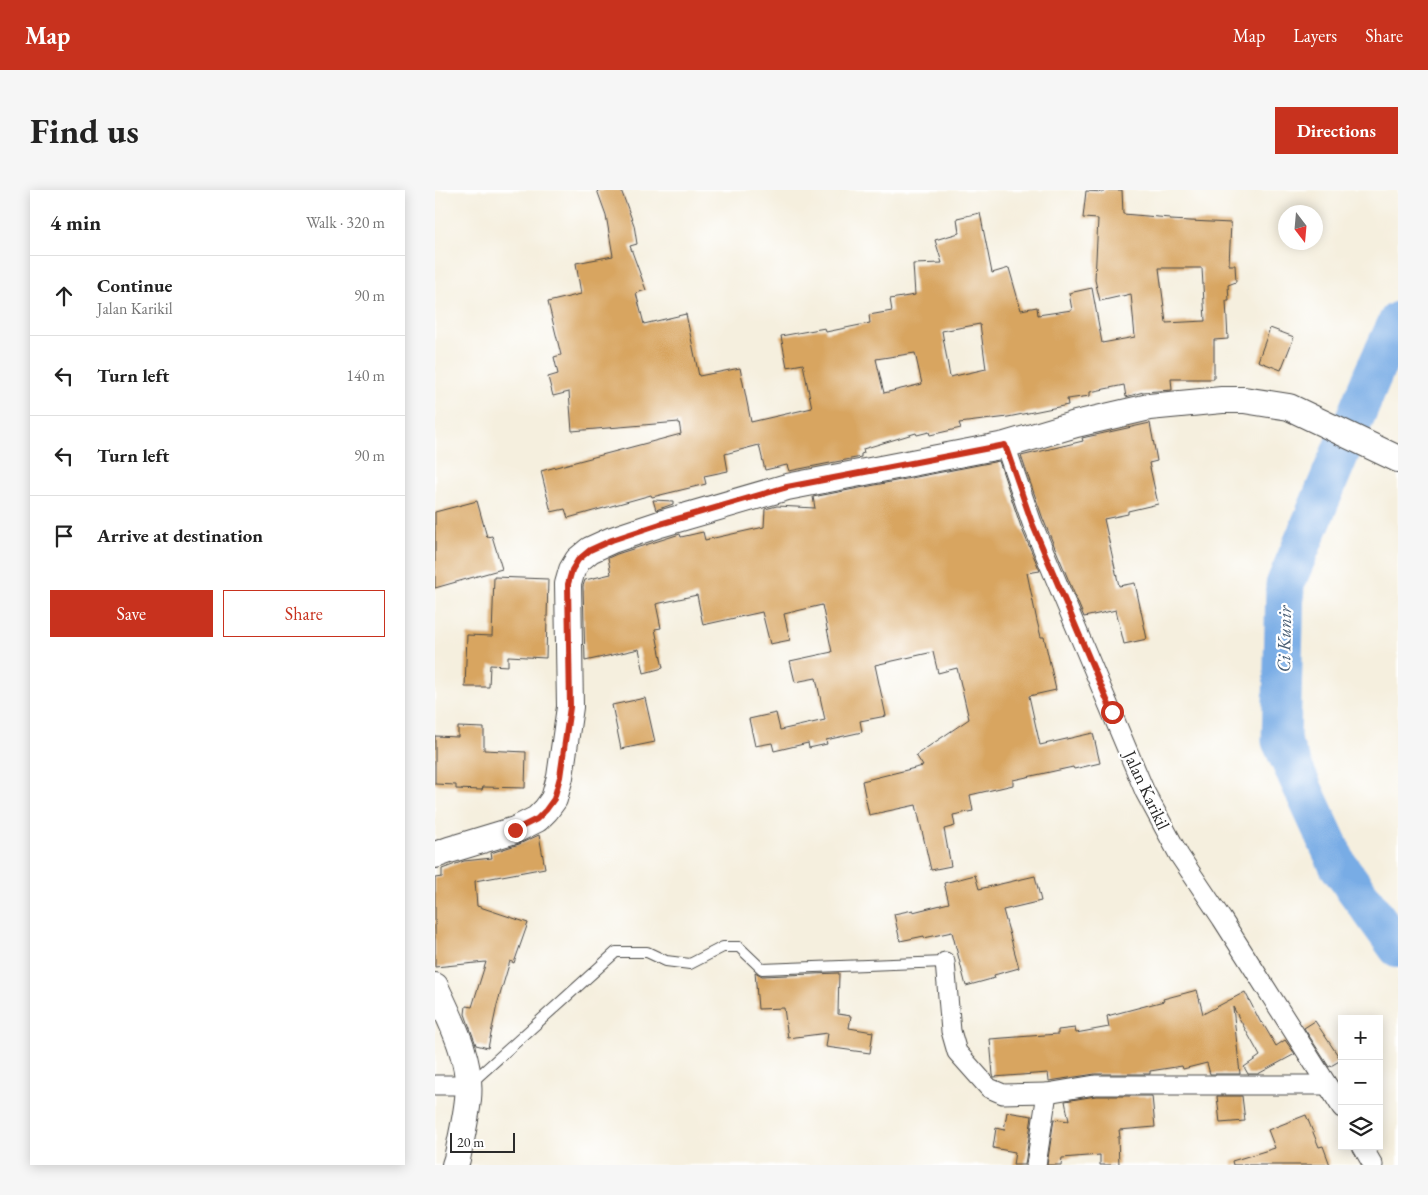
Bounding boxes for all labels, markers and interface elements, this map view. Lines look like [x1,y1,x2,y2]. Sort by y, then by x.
text: Map [25,20,70,51]
text: Map [1233,24,1265,47]
text: Layers [1293,24,1337,47]
text: Share [1365,24,1403,47]
button: Directions [1275,107,1398,154]
text: Find us [30,108,139,153]
north arrow [1278,205,1323,250]
text: 4 min [50,209,101,236]
text: Walk · 320 m [306,212,385,233]
text: Continue [97,273,172,298]
icon: ahead [50,282,78,310]
text: 90 m [354,285,385,306]
text: Jalan Karikil [97,298,173,319]
icon: left [50,362,78,390]
text: Turn left [97,363,169,388]
text: 140 m [346,365,385,386]
icon: left [50,442,78,470]
text: Turn left [97,443,169,468]
text: 90 m [354,445,385,466]
icon: arrive [50,522,78,550]
text: Arrive at destination [97,523,263,548]
button: Save [50,590,213,637]
button: Share [223,590,385,637]
water label: Ci Kunir [1271,605,1297,672]
route start [1101,701,1124,724]
street label: Jalan Karikil [1118,745,1175,833]
route end [504,819,527,842]
map controls [1338,1015,1383,1150]
button: + [1338,1015,1383,1060]
button: − [1338,1060,1383,1105]
button: layers [1338,1105,1383,1150]
scale bar [450,1130,515,1153]
text: 20 m [457,1133,484,1151]

